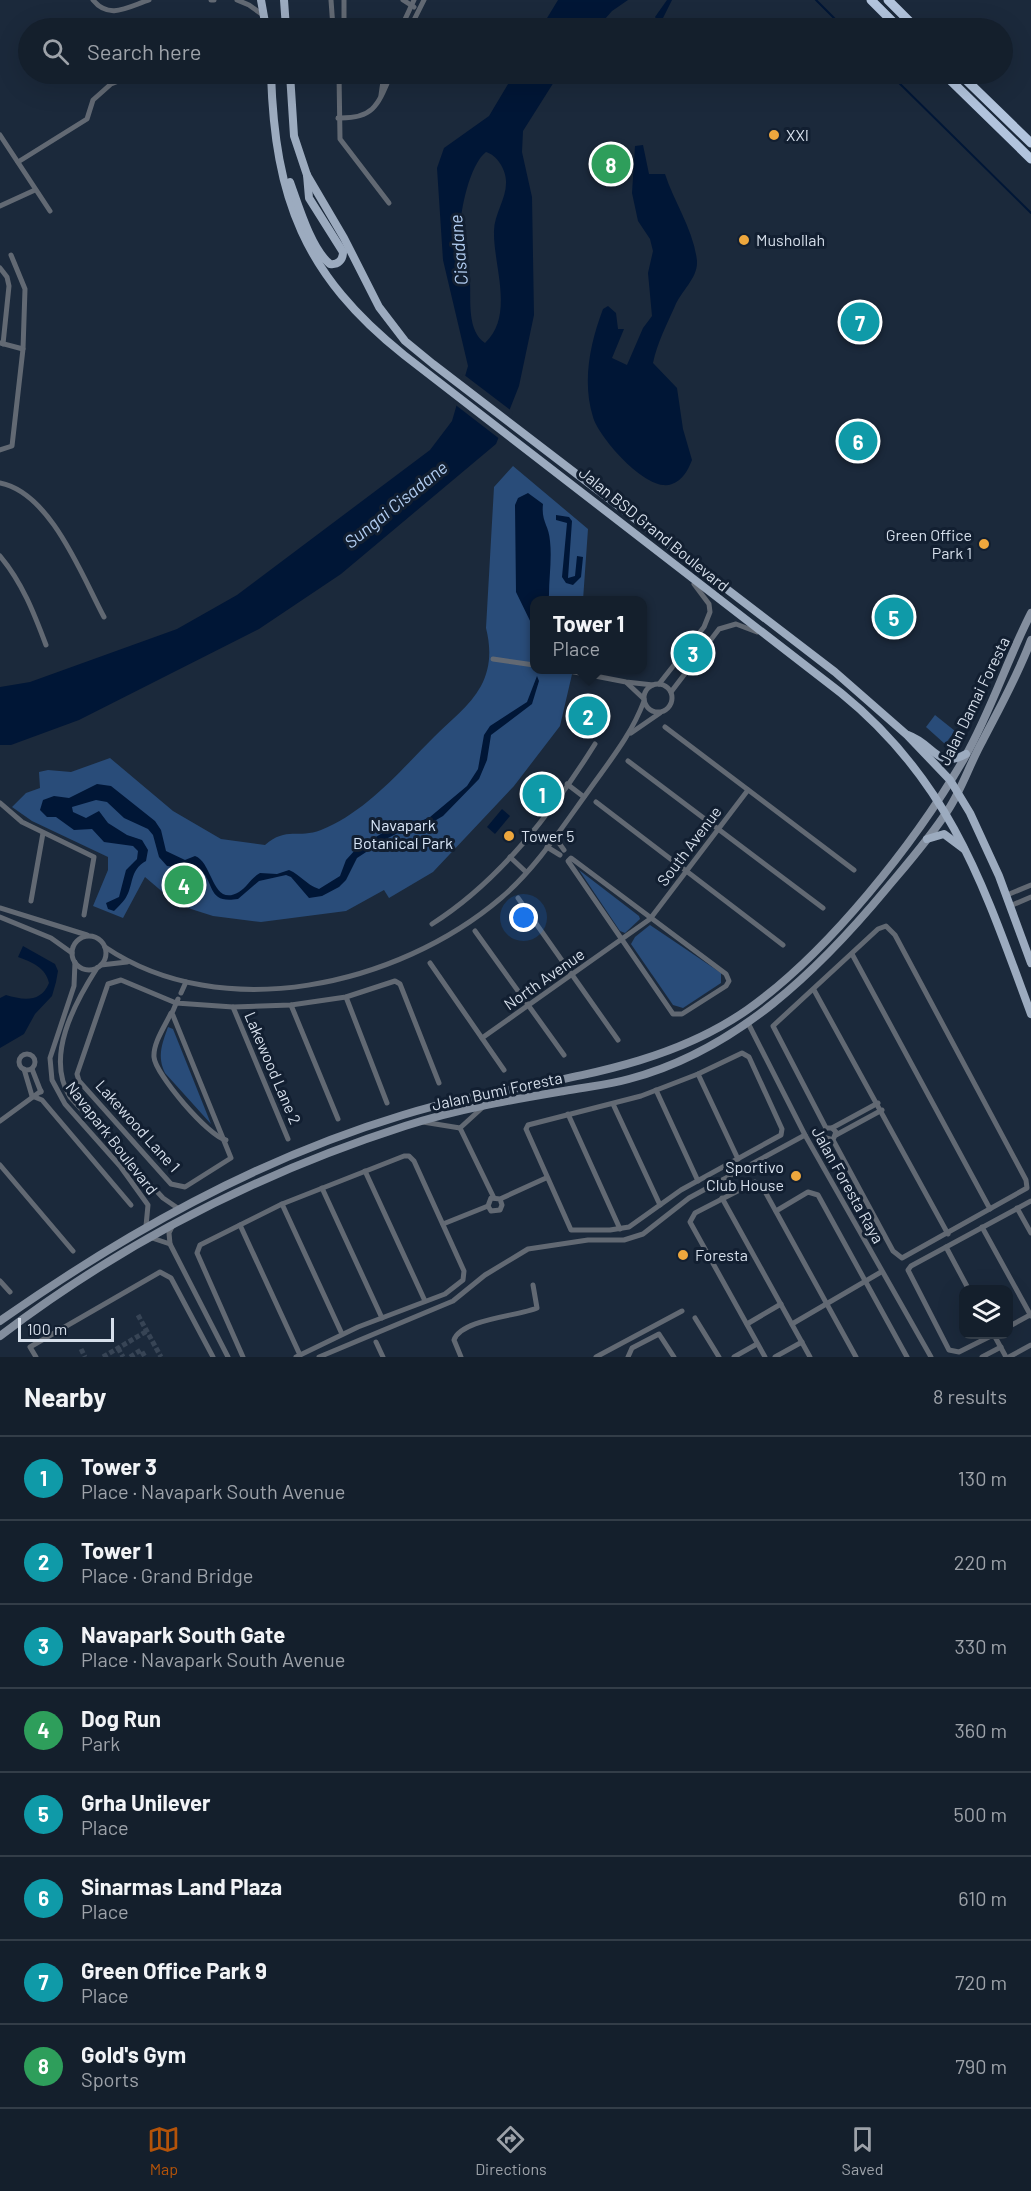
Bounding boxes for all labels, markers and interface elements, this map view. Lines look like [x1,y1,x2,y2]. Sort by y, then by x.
search box [18,18,1013,84]
icon: search [39,35,72,68]
text: Search here [87,38,201,64]
place label: XXI [786,125,809,144]
marker: XXI [767,128,781,142]
pin: 8 [592,142,630,186]
water label: Cisadane [444,214,472,286]
place label: Mushollah [756,230,825,249]
marker: Mushollah [737,233,751,247]
pin: 7 [840,300,880,344]
pin: 6 [838,418,878,464]
water label: Sungai Cisadane [339,456,451,553]
street label: Jalan BSD Grand Boulevard [576,462,733,595]
place label: Green Office Park 1 [886,525,972,562]
marker: Green Office Park 1 [977,537,991,551]
pin: 5 [874,594,914,640]
popup [530,596,647,674]
text: Tower 1 [553,610,624,636]
pin: 3 [674,630,712,676]
street label: Jalan Damai Foresta [934,633,1013,768]
text: Place [553,636,600,660]
pin: 2 [568,694,608,738]
pin: 1 [522,772,562,816]
street label: South Avenue [652,802,725,889]
park label: Navapark Botanical Park [353,815,453,852]
place label: Tower 5 [521,826,574,845]
marker: Tower 5 [502,829,516,843]
pin: 4 [164,862,204,908]
your location [509,903,538,932]
street label: North Avenue [500,944,588,1013]
street label: Lakewood Lane 2 [241,1009,306,1127]
street label: Jalan Bumi Foresta [430,1067,564,1114]
street label: Lakewood Lane 1 [92,1076,185,1176]
street label: Navapark Boulevard [62,1077,162,1198]
street label: Jalan Foresta Raya [808,1123,888,1246]
place label: Sportivo Club House [706,1157,784,1194]
marker: Sportivo Club House [789,1169,803,1183]
place label: Foresta [695,1245,748,1264]
marker: Foresta [676,1248,690,1262]
map controls [959,1285,1013,1339]
button: layers [959,1285,1013,1339]
scale bar [18,1315,114,1342]
text: 100 m [27,1319,67,1338]
text: Nearby [24,1381,106,1412]
text: 8 results [933,1384,1007,1408]
text: Tower 3 [81,1453,157,1479]
text: 1 [40,1466,47,1490]
text: 130 m [958,1466,1007,1490]
text: Place · Navapark South Avenue [81,1479,345,1503]
text: Tower 1 [81,1537,153,1563]
text: 2 [38,1550,49,1574]
text: 220 m [954,1550,1007,1574]
text: Place · Grand Bridge [81,1563,253,1587]
text: Navapark South Gate [81,1621,285,1647]
text: 3 [38,1634,49,1658]
text: 330 m [955,1634,1007,1658]
text: Place · Navapark South Avenue [81,1647,345,1671]
text: Dog Run [81,1705,161,1731]
text: 4 [37,1718,50,1742]
text: 360 m [955,1718,1007,1742]
text: Park [81,1731,120,1755]
text: Grha Unilever [81,1789,210,1815]
text: 5 [38,1802,49,1826]
text: 500 m [954,1802,1007,1826]
text: Place [81,1815,129,1839]
text: Sinarmas Land Plaza [81,1873,282,1899]
text: 6 [38,1886,49,1910]
text: 610 m [958,1886,1007,1910]
text: Place [81,1899,129,1923]
text: Green Office Park 9 [81,1957,267,1983]
text: 7 [39,1970,48,1994]
text: 720 m [955,1970,1007,1994]
text: Place [81,1983,129,2007]
text: Gold's Gym [81,2041,186,2067]
text: 8 [38,2054,49,2078]
text: 790 m [955,2054,1007,2078]
text: Sports [81,2067,139,2091]
tab: Map [147,2123,180,2178]
tab: Directions [475,2123,547,2178]
tab: Saved [842,2123,884,2178]

